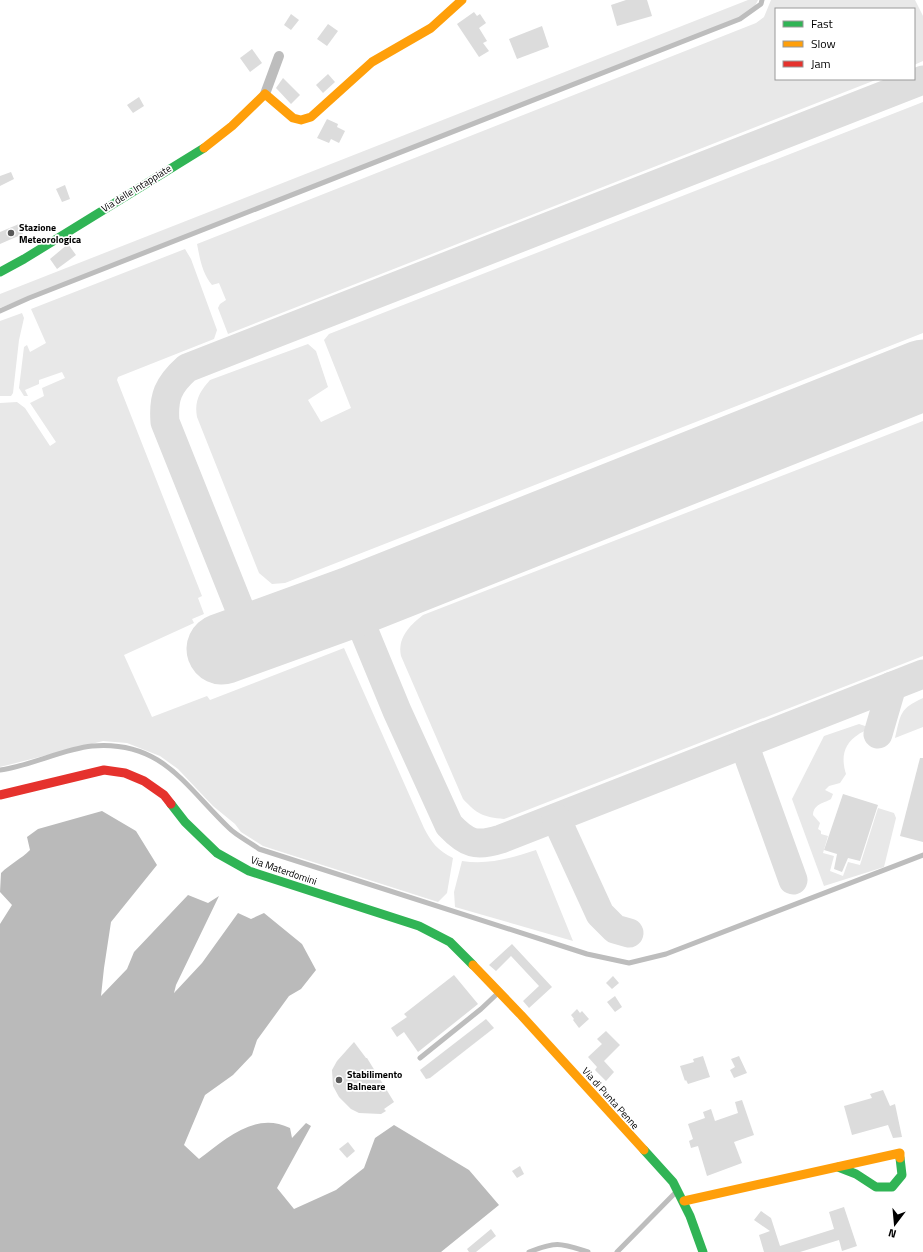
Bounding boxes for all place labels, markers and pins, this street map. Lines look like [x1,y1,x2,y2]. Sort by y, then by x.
place label: Stazione Meteorologica [19,220,81,247]
marker: Stazione Meteorologica [6,228,16,238]
place label: Stabilimento Balneare [347,1067,402,1094]
marker: Stabilimento Balneare [334,1075,344,1085]

